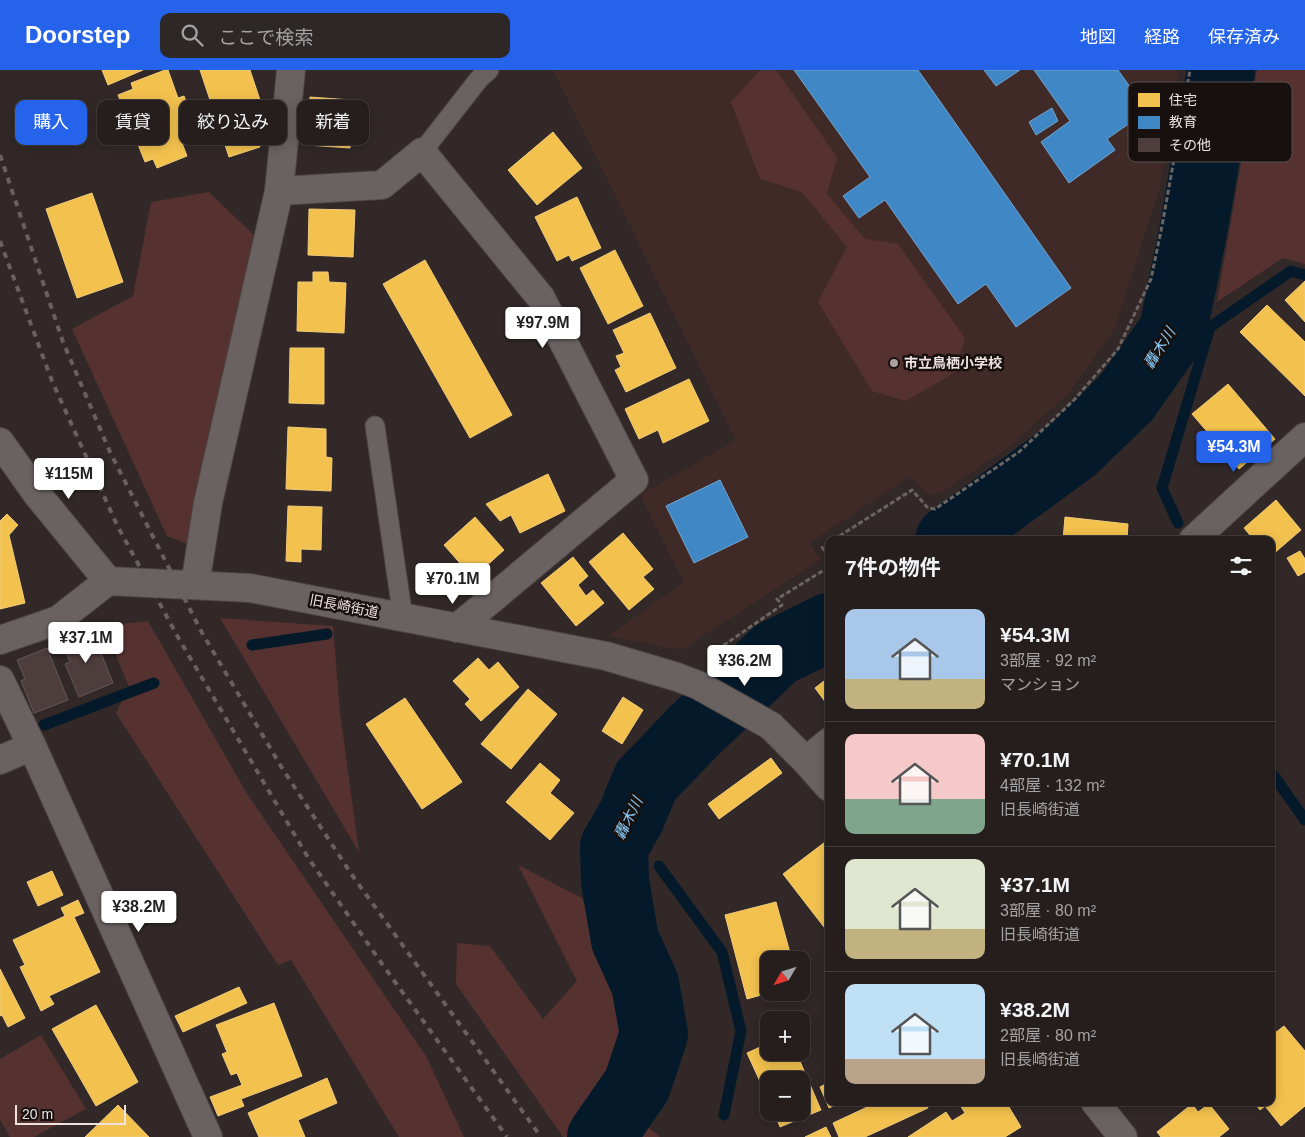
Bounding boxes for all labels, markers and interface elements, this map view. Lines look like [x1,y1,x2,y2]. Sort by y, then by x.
search box [160,13,510,58]
text: Doorstep [25,21,130,48]
icon: search [178,21,206,49]
text: ここで検索 [218,27,313,48]
text: 地図 [1080,27,1116,47]
text: 経路 [1144,27,1180,47]
text: 保存済み [1208,27,1280,47]
legend [1128,82,1292,162]
text: 住宅 [1169,92,1197,108]
chip: 購入 [15,100,87,145]
chip: 賃貸 [97,100,169,145]
chip: 絞り込み [179,100,287,145]
chip: 新着 [297,100,369,145]
text: 教育 [1169,114,1197,130]
text: その他 [1169,137,1211,153]
pin: ¥97.9M [502,306,584,349]
text: ¥97.9M [516,314,570,331]
water label: 轟木川 [1140,323,1179,372]
place label: 市立鳥栖小学校 [904,355,1002,371]
marker: 市立鳥栖小学校 [888,357,900,369]
pin: ¥54.3M [1193,430,1275,473]
text: ¥54.3M [1207,438,1261,455]
pin: ¥115M [34,458,104,500]
text: ¥115M [45,465,93,482]
icon: filters [1227,552,1255,580]
text: 7件の物件 [845,556,941,579]
pin: ¥70.1M [412,562,494,605]
text: ¥70.1M [426,570,480,587]
street label: 旧長崎街道 [308,591,380,621]
pin: ¥37.1M [45,622,127,664]
text: ¥54.3M [1000,623,1070,646]
text: ¥37.1M [59,629,113,646]
icon: home [885,629,945,689]
pin: ¥36.2M [704,644,786,687]
text: ¥36.2M [718,652,772,669]
text: 3部屋 · 92 m² [1000,652,1096,669]
text: マンション [1000,676,1080,693]
text: ¥70.1M [1000,748,1070,771]
icon: home [885,754,945,814]
text: 4部屋 · 132 m² [1000,777,1105,794]
water label: 轟木川 [610,792,646,842]
text: 旧長崎街道 [1000,801,1080,818]
text: ¥37.1M [1000,873,1070,896]
icon: home [885,879,945,939]
pin: ¥38.2M [98,890,180,933]
text: ¥38.2M [112,898,166,915]
text: 3部屋 · 80 m² [1000,902,1096,919]
text: 旧長崎街道 [1000,926,1080,943]
north arrow [760,951,810,1001]
map controls [760,951,810,1121]
text: ¥38.2M [1000,998,1070,1021]
icon: home [885,1004,945,1064]
button: + [760,1011,810,1061]
text: 2部屋 · 80 m² [1000,1027,1096,1044]
text: 旧長崎街道 [1000,1051,1080,1068]
button: − [760,1071,810,1121]
scale bar [15,1102,126,1125]
text: 20 m [22,1106,53,1122]

